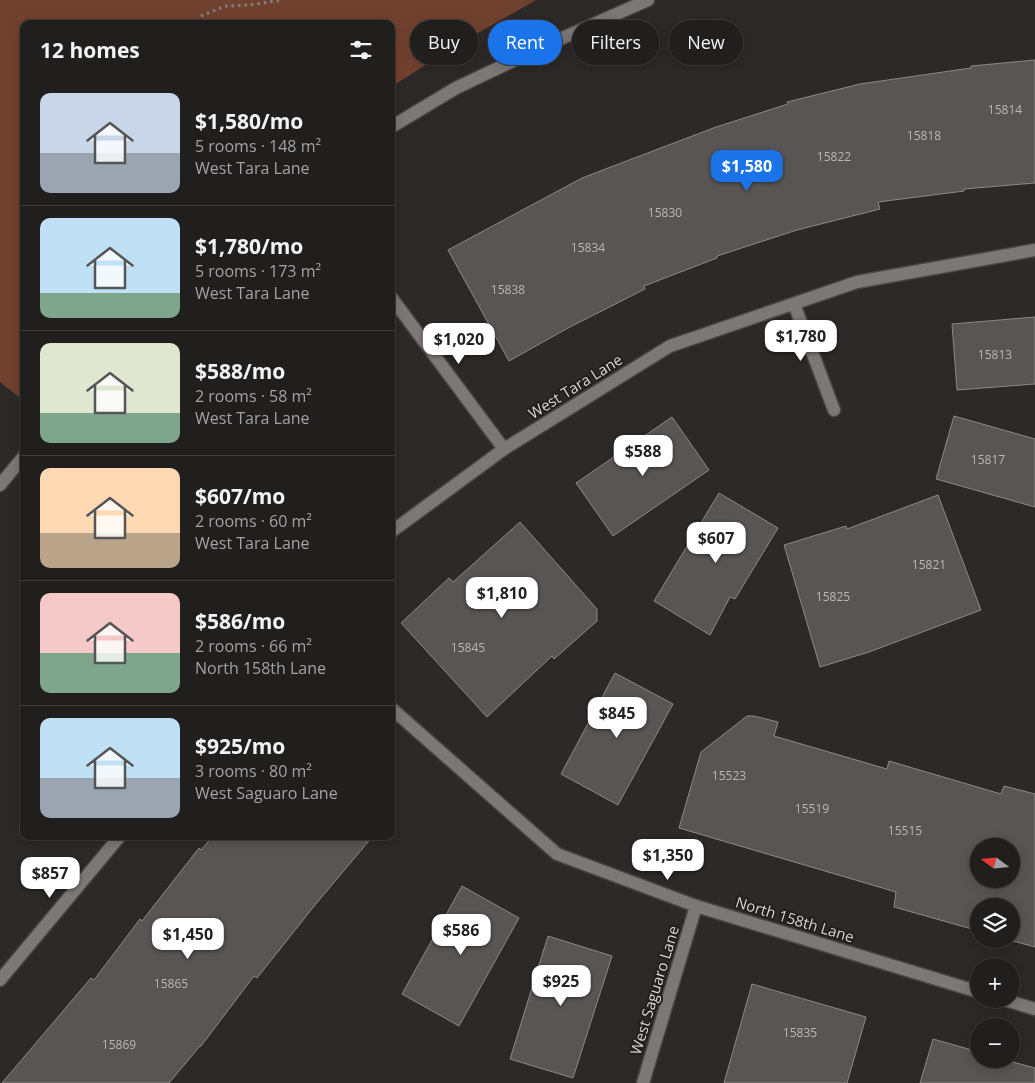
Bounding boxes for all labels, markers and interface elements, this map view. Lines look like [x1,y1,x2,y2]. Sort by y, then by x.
chip: Buy [410,20,478,65]
chip: Rent [488,20,562,65]
chip: Filters [572,20,659,65]
chip: New [669,20,743,65]
text: 12 homes [40,36,140,64]
icon: filters [347,36,375,64]
house number: 15814 [988,101,1022,118]
text: $1,580/mo [195,107,303,135]
icon: home [80,113,140,173]
house number: 15818 [907,127,941,144]
text: 5 rooms · 148 m² [195,135,321,157]
house number: 15822 [817,148,851,165]
pin: $1,580 [706,150,788,192]
text: $1,580 [722,155,772,177]
text: West Tara Lane [195,157,310,179]
house number: 15830 [648,204,682,221]
text: $1,780/mo [195,232,303,260]
icon: home [80,238,140,298]
house number: 15834 [571,239,605,256]
text: 5 rooms · 173 m² [195,260,321,282]
house number: 15838 [491,281,525,298]
text: West Tara Lane [195,282,310,304]
pin: $1,780 [760,320,842,362]
pin: $1,020 [418,322,500,365]
text: $1,780 [776,325,826,347]
text: $1,020 [434,328,484,350]
house number: 15813 [978,346,1012,363]
street label: West Tara Lane [524,349,626,423]
text: $588/mo [195,357,285,385]
icon: home [80,363,140,423]
text: 2 rooms · 58 m² [195,385,312,407]
text: West Tara Lane [195,407,310,429]
pin: $588 [613,434,673,477]
text: $588 [625,440,661,462]
house number: 15817 [971,451,1005,468]
text: $607/mo [195,482,285,510]
icon: home [80,488,140,548]
text: 2 rooms · 60 m² [195,510,312,532]
pin: $607 [686,522,746,564]
text: $607 [698,527,734,549]
text: West Tara Lane [195,532,310,554]
house number: 15821 [912,556,946,573]
pin: $1,810 [461,576,543,619]
text: $1,810 [477,582,527,604]
house number: 15825 [816,588,850,605]
text: $586/mo [195,607,285,635]
icon: home [80,613,140,673]
text: 2 rooms · 66 m² [195,635,312,657]
house number: 15845 [451,639,485,656]
text: North 158th Lane [195,657,326,679]
pin: $845 [587,696,647,739]
text: $845 [599,702,635,724]
text: $925/mo [195,732,285,760]
icon: home [80,738,140,798]
text: 3 rooms · 80 m² [195,760,312,782]
house number: 15523 [712,767,746,784]
text: West Saguaro Lane [195,782,338,804]
house number: 15519 [795,800,829,817]
house number: 15515 [888,822,922,839]
pin: $1,350 [627,838,709,881]
north arrow [970,838,1020,888]
map controls [970,838,1020,1068]
text: $1,350 [643,844,693,866]
pin: $857 [20,856,80,899]
text: $857 [32,862,68,884]
street label: North 158th Lane [733,891,857,947]
button: layers [970,898,1020,948]
pin: $586 [431,914,491,956]
pin: $1,450 [147,918,229,960]
text: $586 [443,919,479,941]
text: $1,450 [163,923,213,945]
street label: West Saguaro Lane [625,923,683,1057]
button: + [970,958,1020,1008]
pin: $925 [531,964,591,1007]
text: $925 [543,970,579,992]
house number: 15865 [154,975,188,992]
button: − [970,1018,1020,1068]
house number: 15835 [783,1024,817,1041]
house number: 15869 [102,1036,136,1053]

